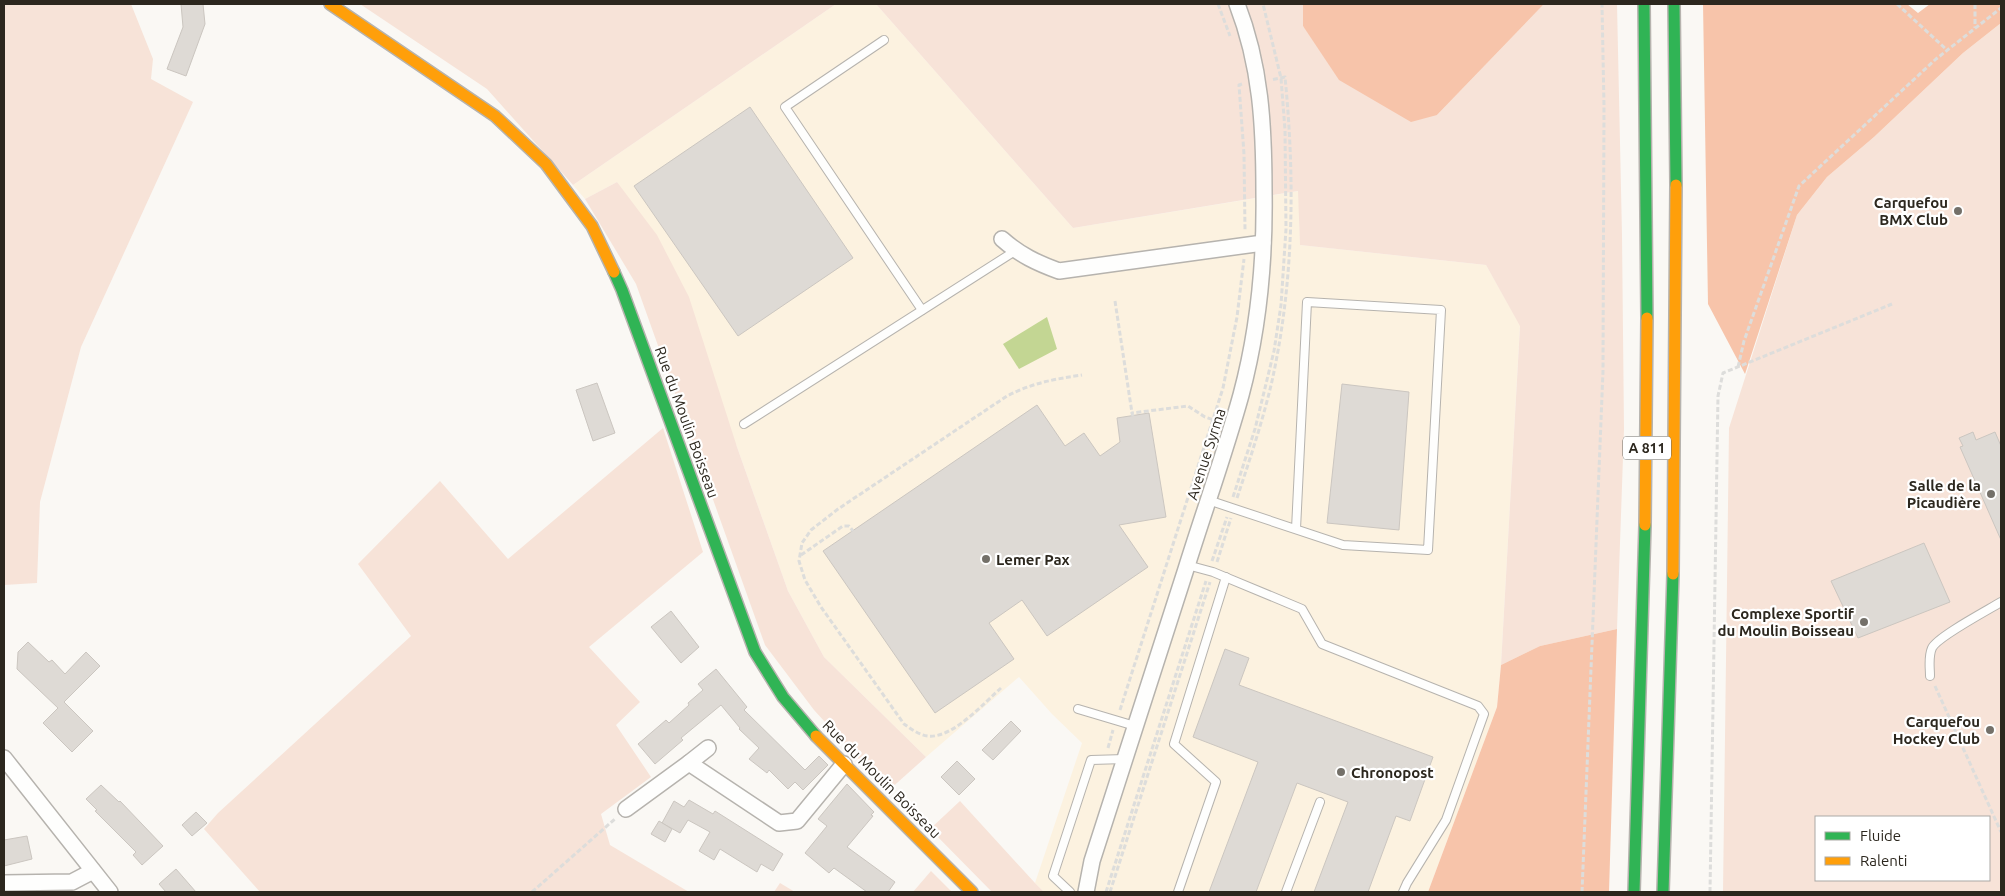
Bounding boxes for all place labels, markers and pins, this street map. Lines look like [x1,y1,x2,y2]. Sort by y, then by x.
place label: Carquefou BMX Club [1874,194,1948,228]
marker: Carquefou BMX Club [1952,205,1964,217]
place label: Salle de la Picaudière [1907,477,1981,511]
marker: Salle de la Picaudière [1985,488,1997,500]
place label: Lemer Pax [996,551,1070,568]
marker: Lemer Pax [980,553,992,565]
place label: Complexe Sportif du Moulin Boisseau [1718,605,1855,639]
marker: Complexe Sportif du Moulin Boisseau [1858,616,1870,628]
place label: Carquefou Hockey Club [1893,713,1980,747]
marker: Carquefou Hockey Club [1984,724,1996,736]
place label: Chronopost [1351,764,1434,781]
marker: Chronopost [1335,766,1347,778]

